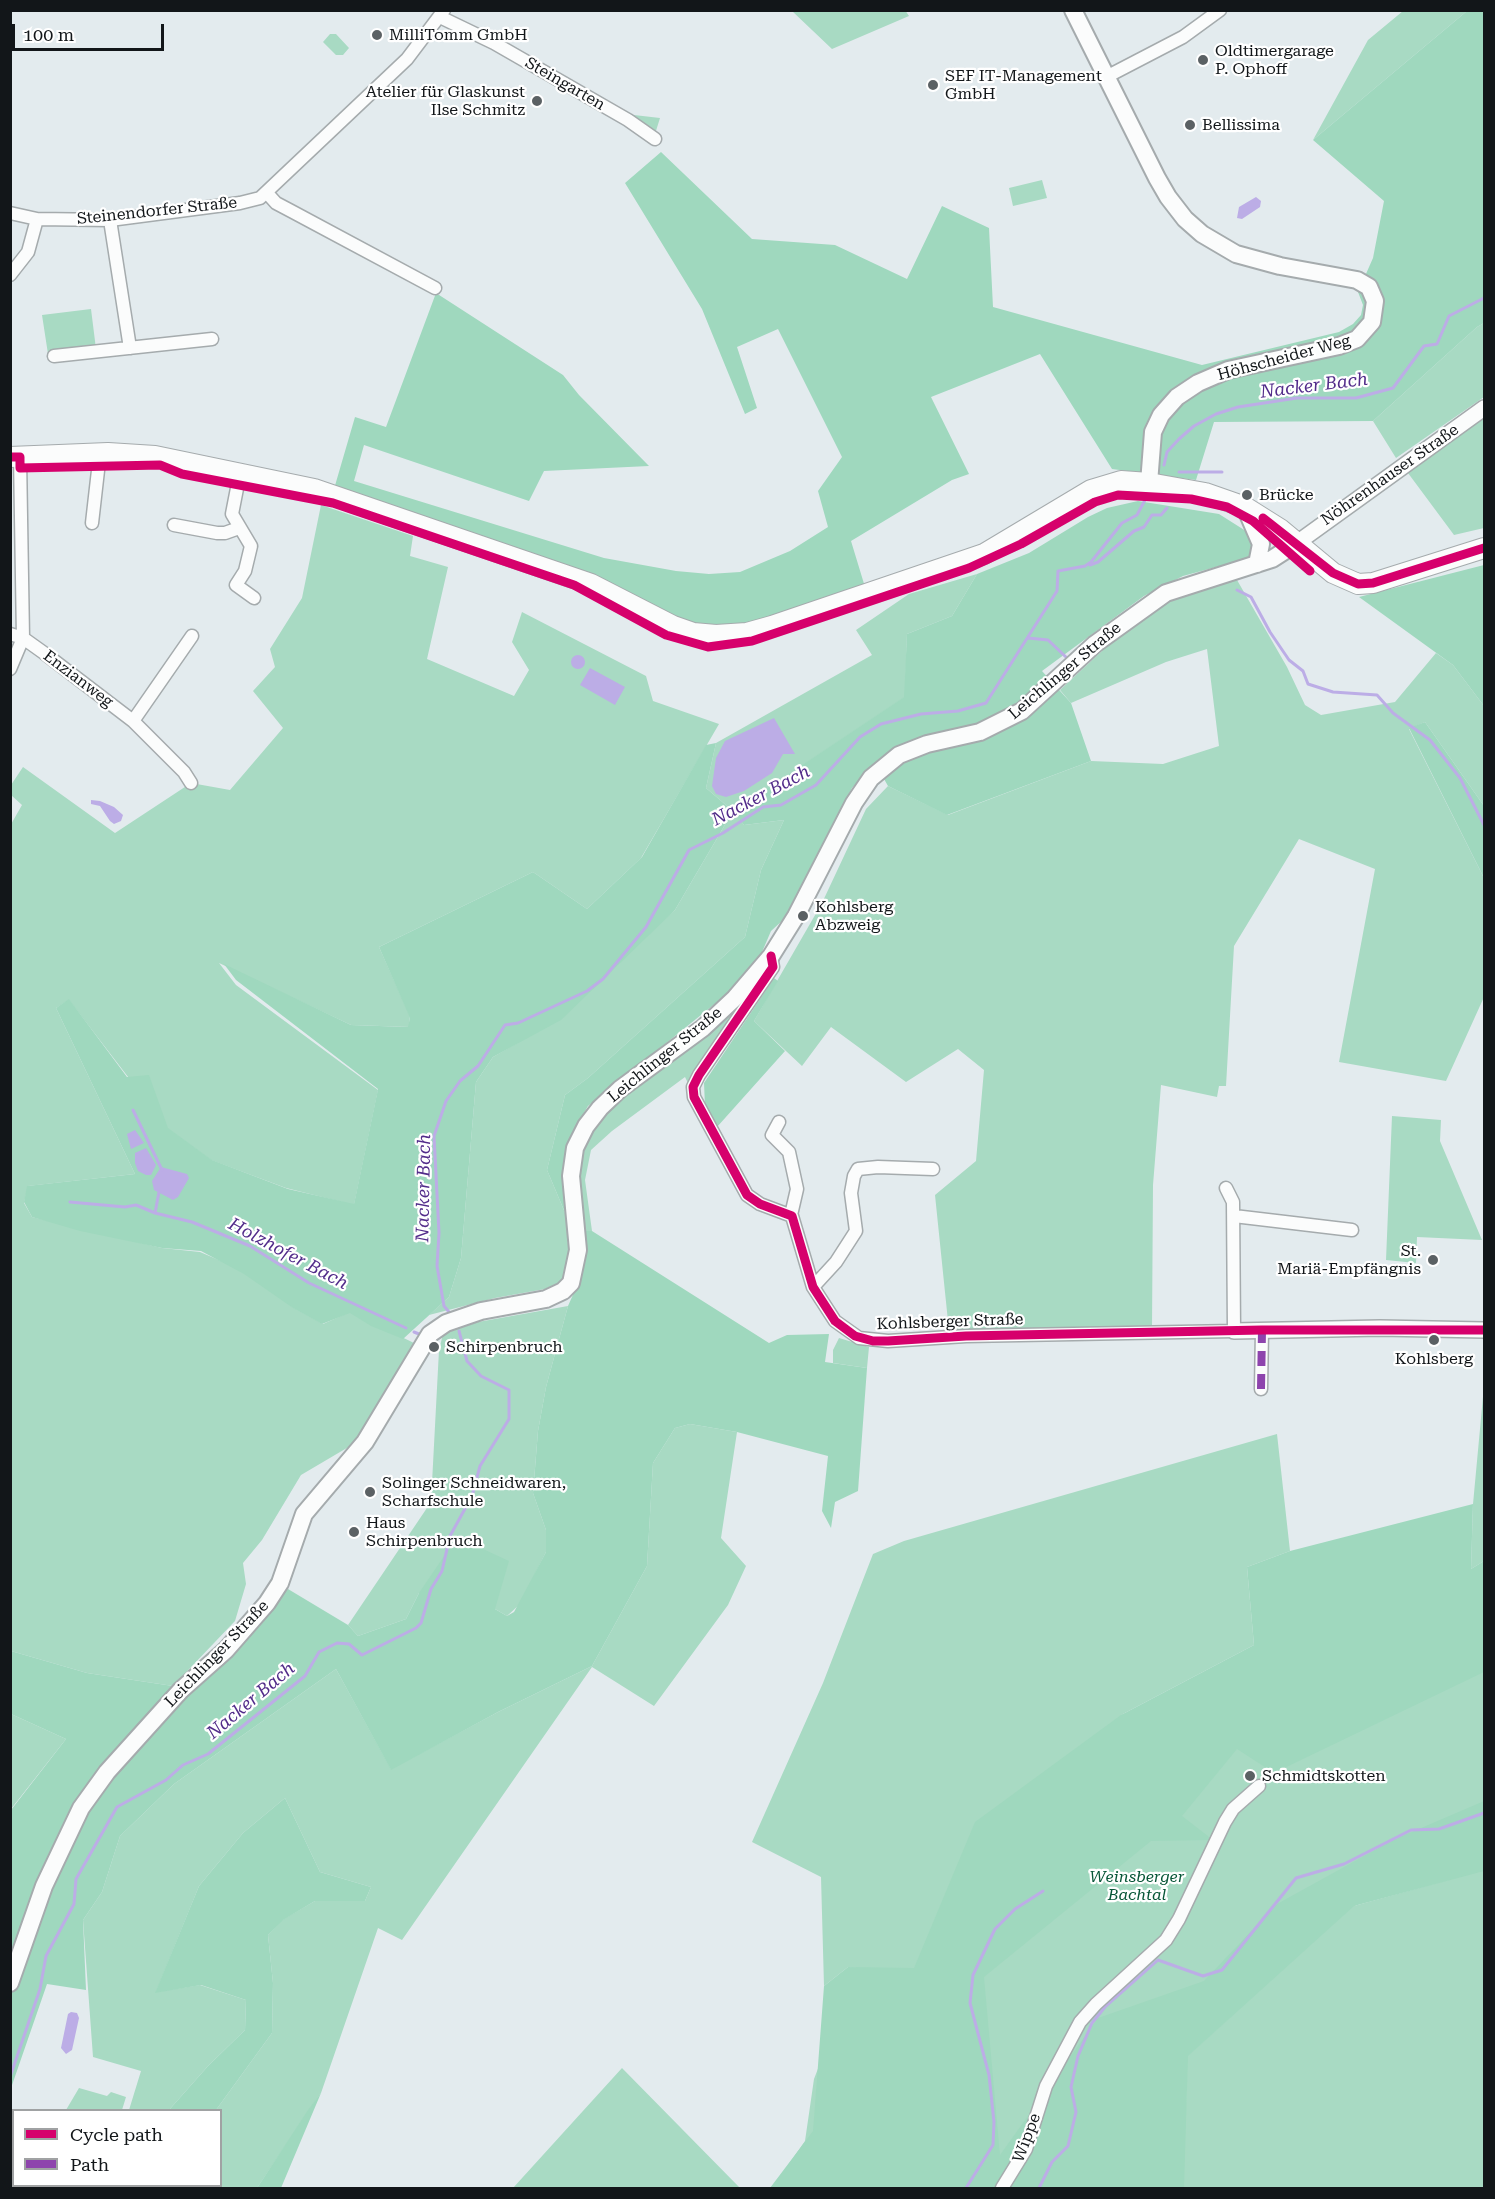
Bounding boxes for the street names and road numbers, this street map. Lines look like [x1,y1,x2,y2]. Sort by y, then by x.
street label: Steingarten [522,53,608,115]
street label: Steinendorfer Straße [76,193,238,229]
street label: Höhscheider Weg [1215,331,1353,385]
street label: Nöhrenhauser Straße [1317,420,1463,530]
street label: Leichlinger Straße [1005,618,1125,724]
street label: Enzianweg [39,646,117,712]
street label: Leichlinger Straße [604,1003,726,1107]
street label: Kohlsberger Straße [876,1310,1024,1334]
street label: Leichlinger Straße [161,1597,273,1711]
street label: Wippe [1009,2111,1045,2165]

